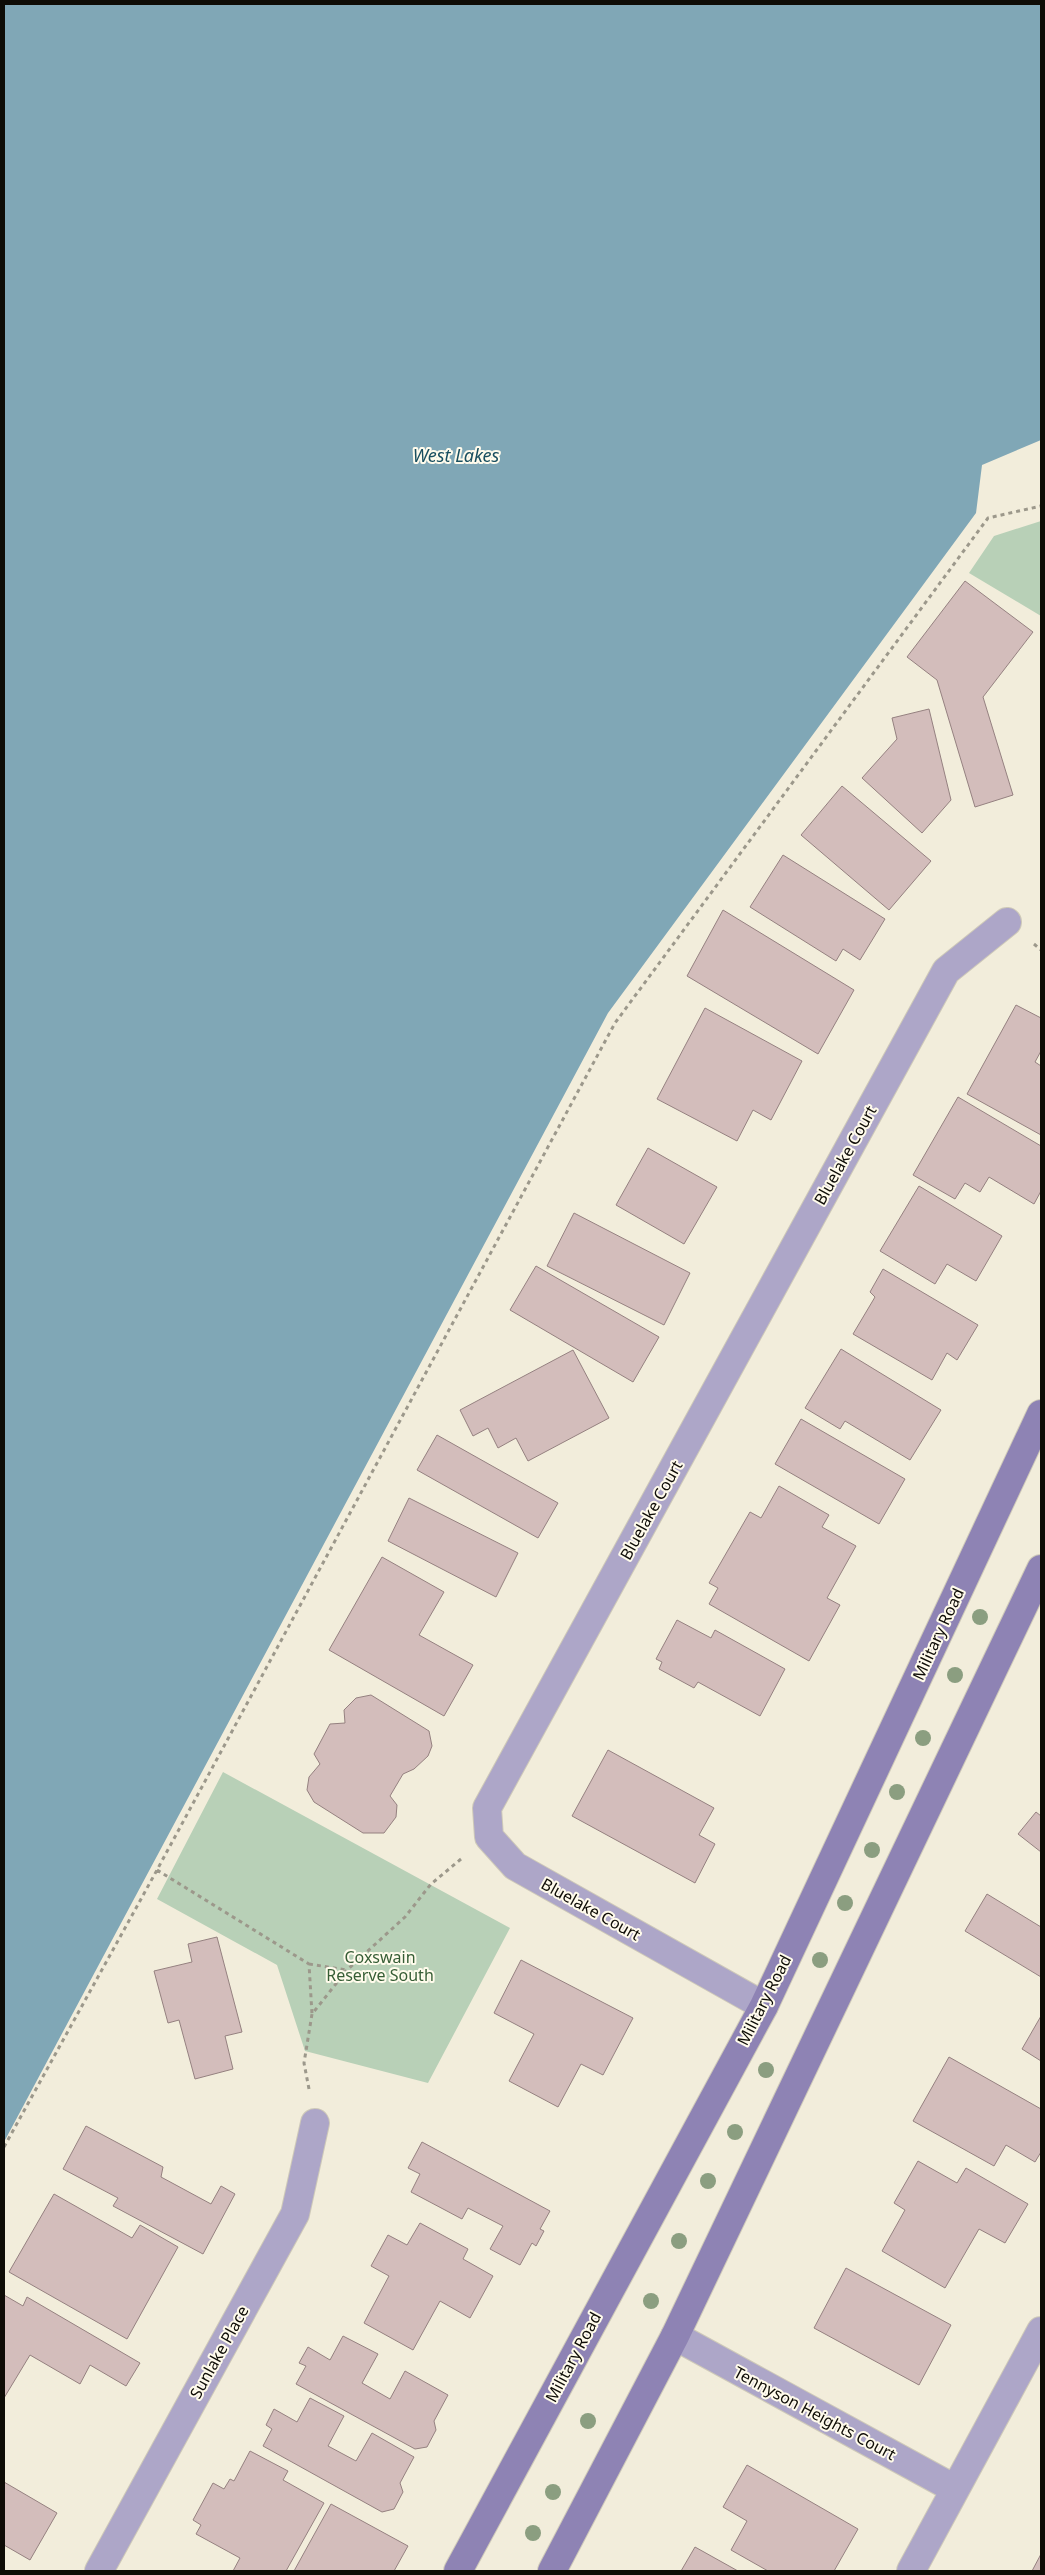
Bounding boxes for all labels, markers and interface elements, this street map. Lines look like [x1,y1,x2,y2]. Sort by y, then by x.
water label: West Lakes [413,443,500,467]
street label: Bluelake Court [809,1101,881,1209]
street label: Bluelake Court [615,1456,687,1564]
street label: Military Road [907,1584,969,1684]
street label: Bluelake Court [537,1873,645,1945]
park label: Coxswain Reserve South [326,1946,434,1986]
street label: Military Road [732,1951,796,2049]
street label: Sunlake Place [184,2302,254,2402]
street label: Military Road [540,2308,606,2406]
street label: Tennyson Heights Court [730,2361,900,2465]

